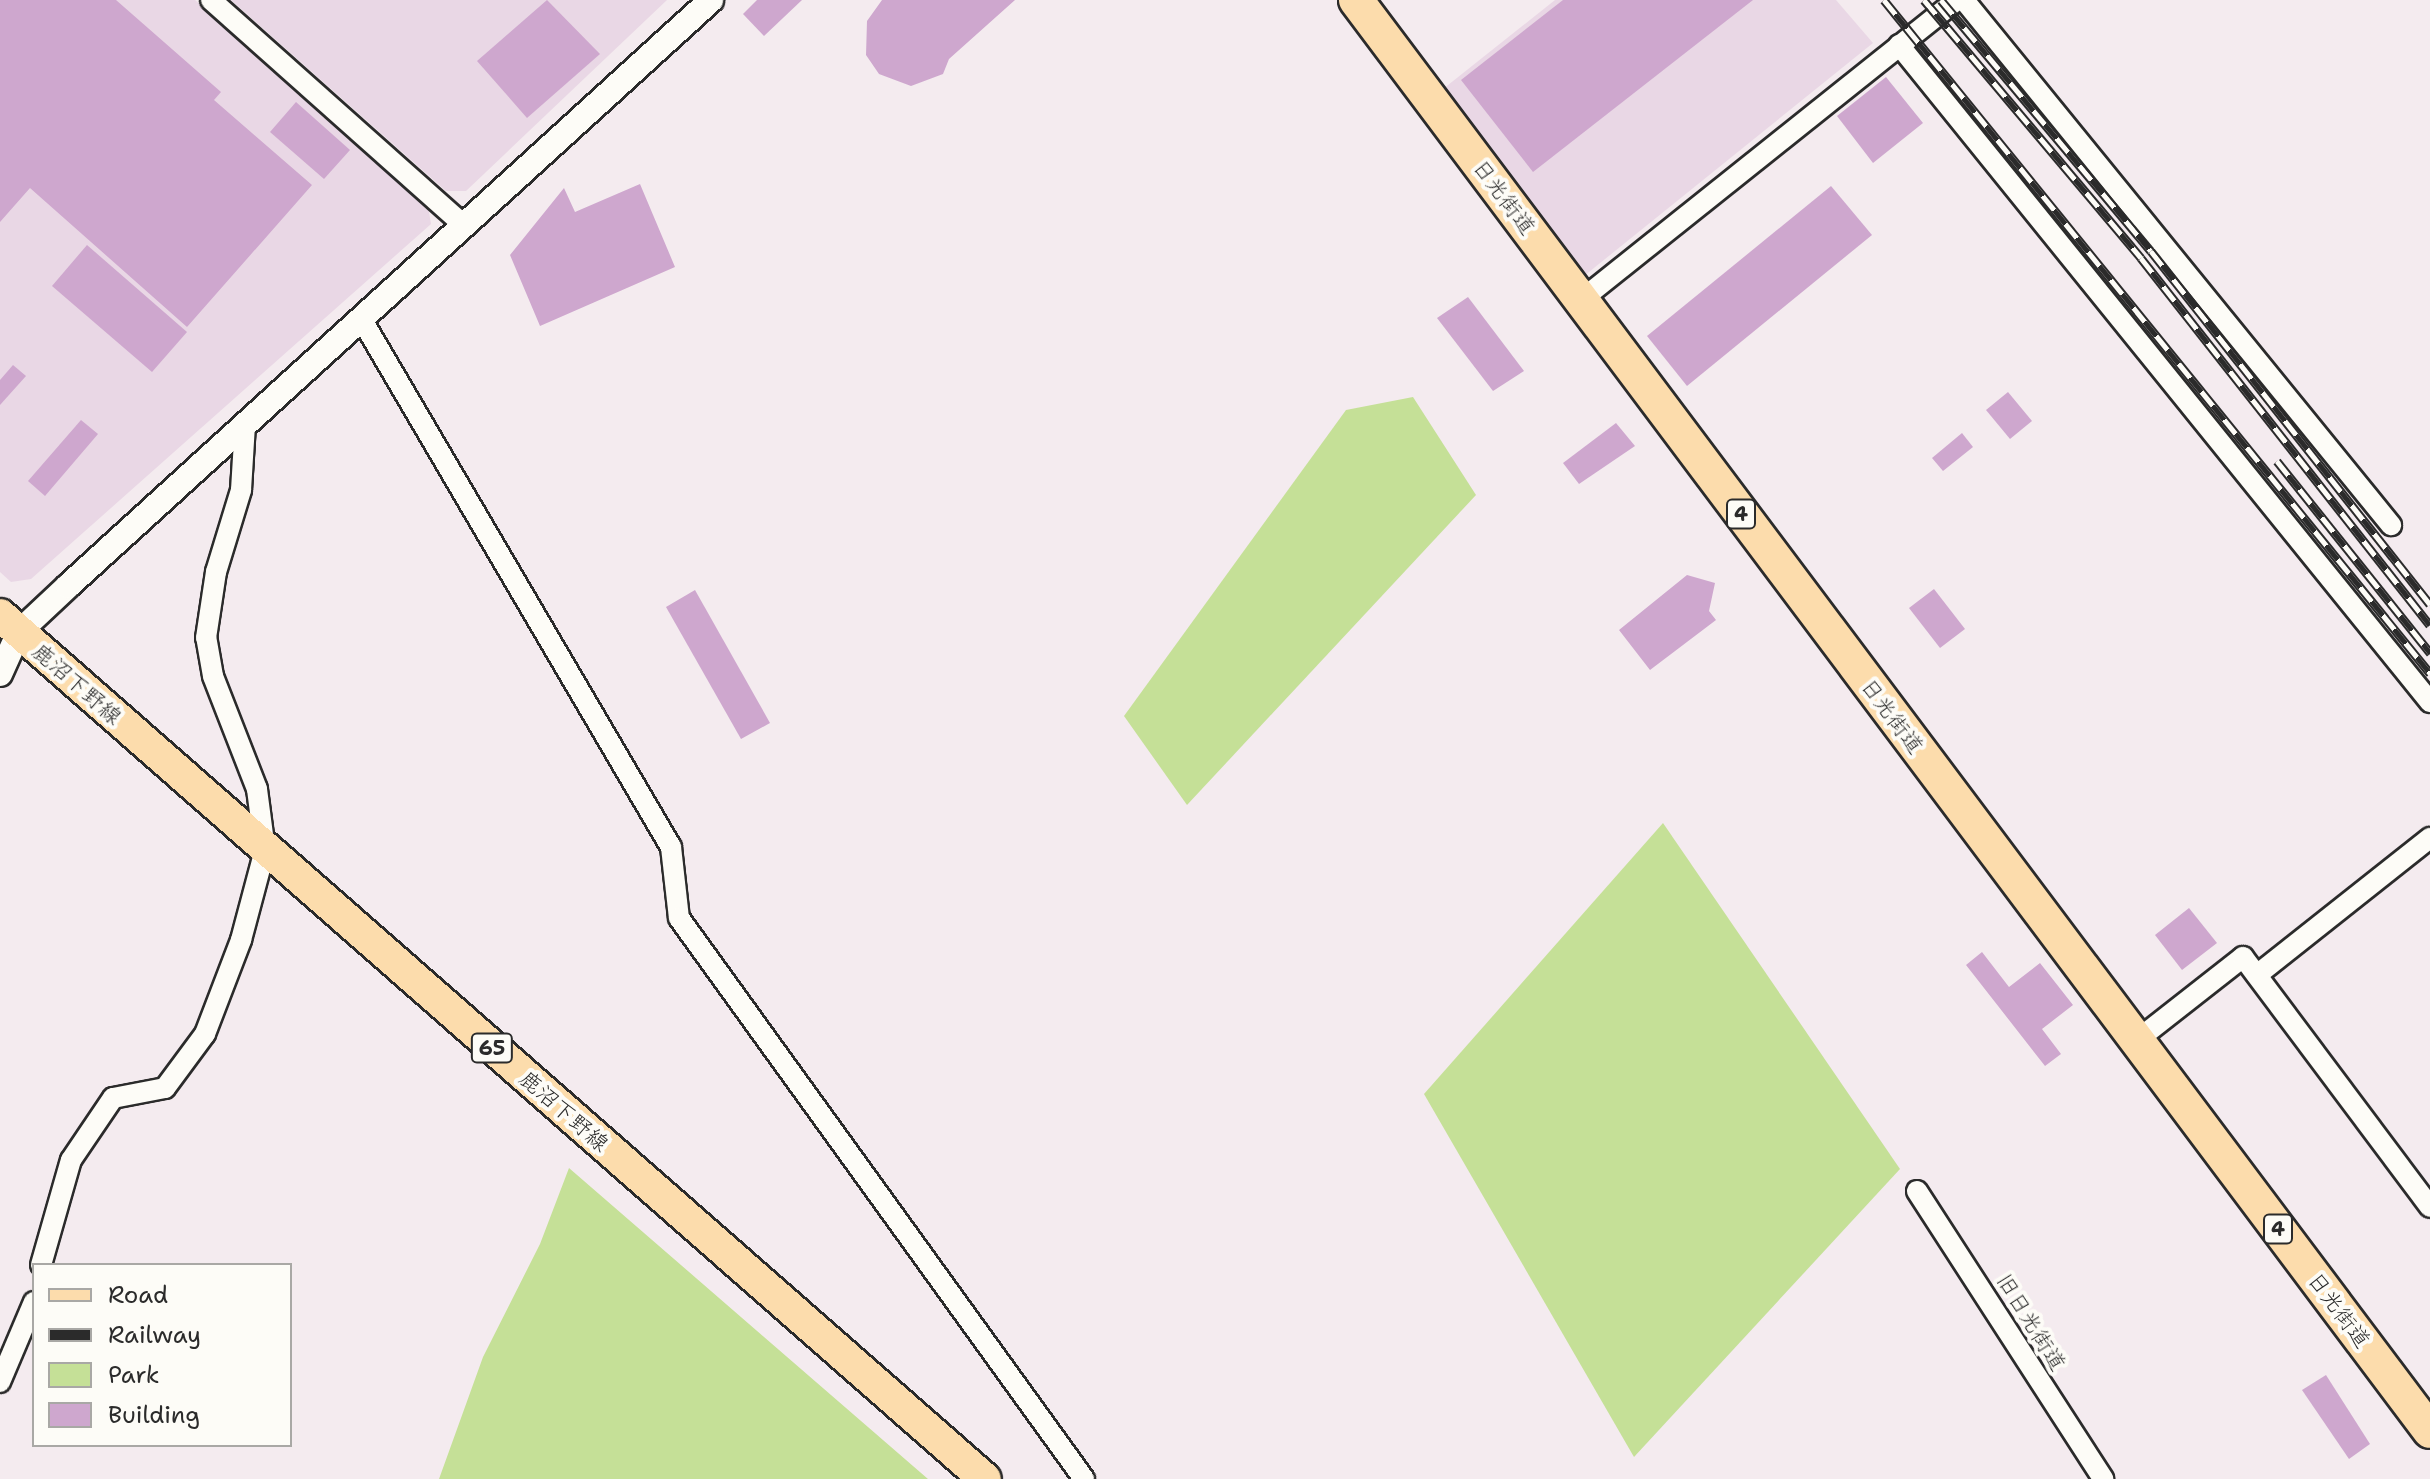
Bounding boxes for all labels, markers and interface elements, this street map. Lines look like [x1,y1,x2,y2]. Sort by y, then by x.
street label: 日光街道 [1467,154,1541,240]
road number: 4 [1725,498,1757,530]
street label: 鹿沼下野線 [27,638,127,730]
street label: 日光街道 [1855,673,1929,759]
road number: 65 [470,1032,514,1064]
street label: 鹿沼下野線 [514,1065,614,1157]
road number: 4 [2262,1213,2294,1245]
legend [32,1263,292,1447]
street label: 日光街道 [2302,1267,2376,1353]
street label: 旧日光街道 [1991,1268,2071,1376]
text: Road [108,1279,168,1311]
text: Railway [108,1319,201,1351]
text: Park [108,1359,160,1391]
text: Building [108,1399,200,1431]

